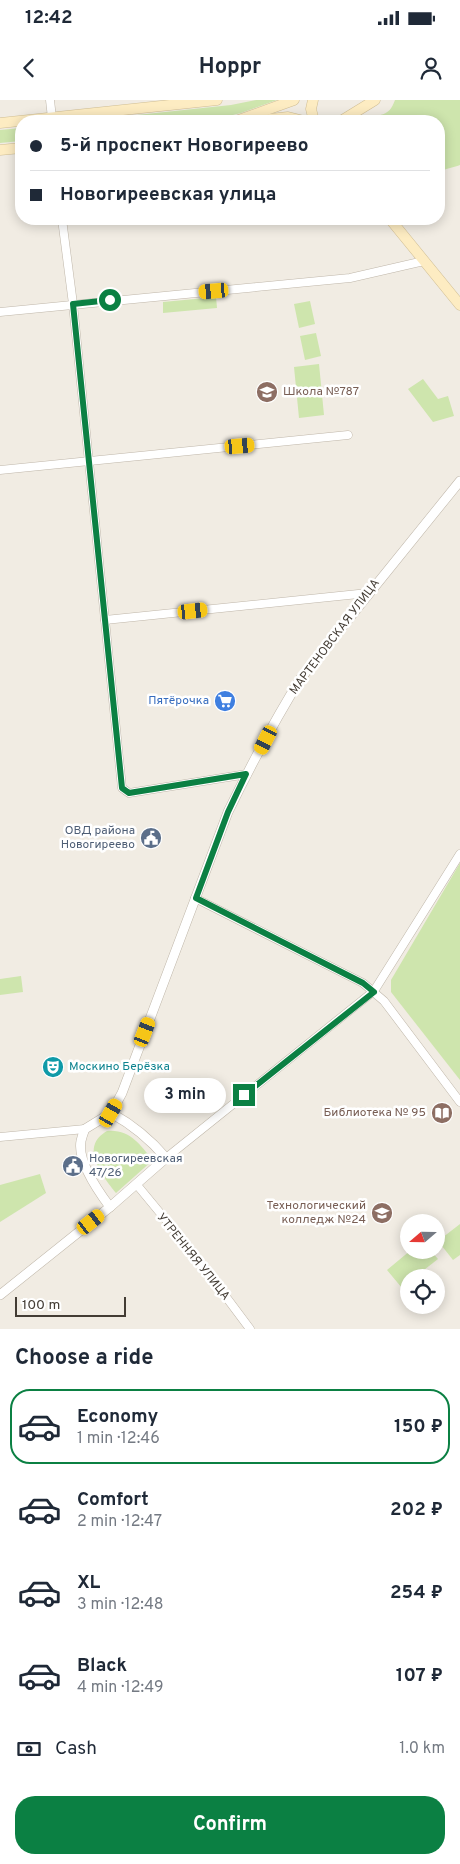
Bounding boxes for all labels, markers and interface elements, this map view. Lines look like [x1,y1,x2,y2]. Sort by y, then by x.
text: 12:42 [25,6,73,30]
icon: back [15,54,43,82]
text: Hoppr [199,54,261,81]
icon: person [417,54,445,82]
text: 5-й проспект Новогиреево [60,134,309,158]
text: Новогиреевская улица [60,183,276,207]
car [198,282,229,300]
route start [99,289,121,311]
school or university icon: Школа №787 [255,380,279,404]
place label: Школа №787 [283,384,359,400]
car [224,437,255,455]
street label: МАРТЕНОВСКАЯ УЛИЦА [286,576,384,698]
car [177,602,208,620]
supermarket icon: Пятёрочка [213,689,237,713]
place label: Пятёрочка [148,693,209,709]
car [252,723,279,757]
place label: ОВД района Новогиреево [61,823,135,853]
public building icon: ОВД района Новогиреево [139,826,163,850]
car [132,1015,157,1049]
theatre icon: Москино Берёзка [41,1055,65,1079]
place label: Москино Берёзка [69,1059,170,1075]
callout: 3 min [144,1078,226,1112]
route end [233,1084,255,1106]
text: 3 min [164,1085,206,1105]
car [97,1096,124,1130]
library icon: Библиотека № 95 [430,1101,454,1125]
place label: Библиотека № 95 [323,1105,426,1121]
place label: Новогиреевская 47/26 [89,1151,183,1181]
public building icon: Новогиреевская 47/26 [61,1154,85,1178]
place label: Технологический колледж №24 [267,1198,366,1228]
school or university icon: Технологический колледж №24 [370,1201,394,1225]
car [74,1207,107,1237]
street label: УТРЕННЯЯ УЛИЦА [153,1210,233,1304]
north arrow [400,1214,445,1259]
map controls [400,1214,445,1314]
button: locate [400,1269,445,1314]
scale bar [15,1294,126,1317]
text: 100 m [22,1297,60,1314]
text: Choose a ride [15,1345,153,1372]
icon: car [17,1404,62,1449]
text: Economy [77,1405,158,1429]
text: 150 ₽ [394,1415,443,1439]
text: 1 min · 12:46 [77,1429,160,1449]
icon: car [17,1487,62,1532]
text: Comfort [77,1488,149,1512]
text: 202 ₽ [390,1498,443,1522]
text: 2 min · 12:47 [77,1512,162,1532]
icon: car [17,1570,62,1615]
text: XL [77,1571,100,1595]
text: 254 ₽ [390,1581,443,1605]
text: 3 min · 12:48 [77,1595,164,1615]
icon: car [17,1653,62,1698]
text: Black [77,1654,127,1678]
text: 107 ₽ [396,1664,443,1688]
text: 4 min · 12:49 [77,1678,163,1698]
icon: cash [15,1735,43,1763]
text: Cash [55,1737,97,1761]
text: 1.0 km [399,1739,445,1759]
button: Confirm [15,1796,445,1854]

